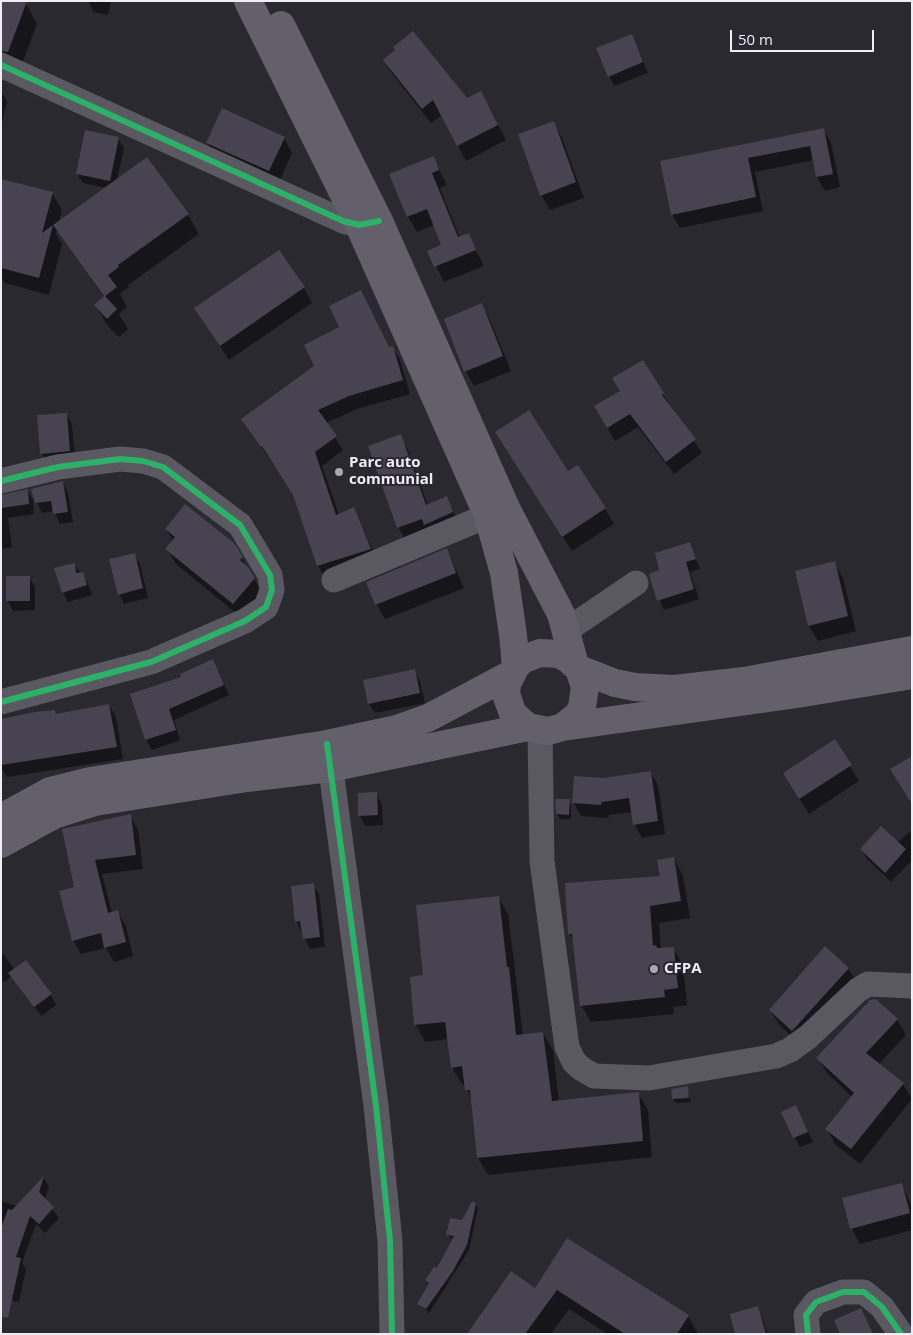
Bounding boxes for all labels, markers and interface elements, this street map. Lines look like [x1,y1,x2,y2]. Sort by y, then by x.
scale bar [733,20,877,52]
text: 50 m [738,29,773,49]
place label: Parc auto communial [349,454,433,489]
marker: Parc auto communial [333,466,345,478]
place label: CFPA [664,960,702,978]
marker: CFPA [648,963,660,975]

